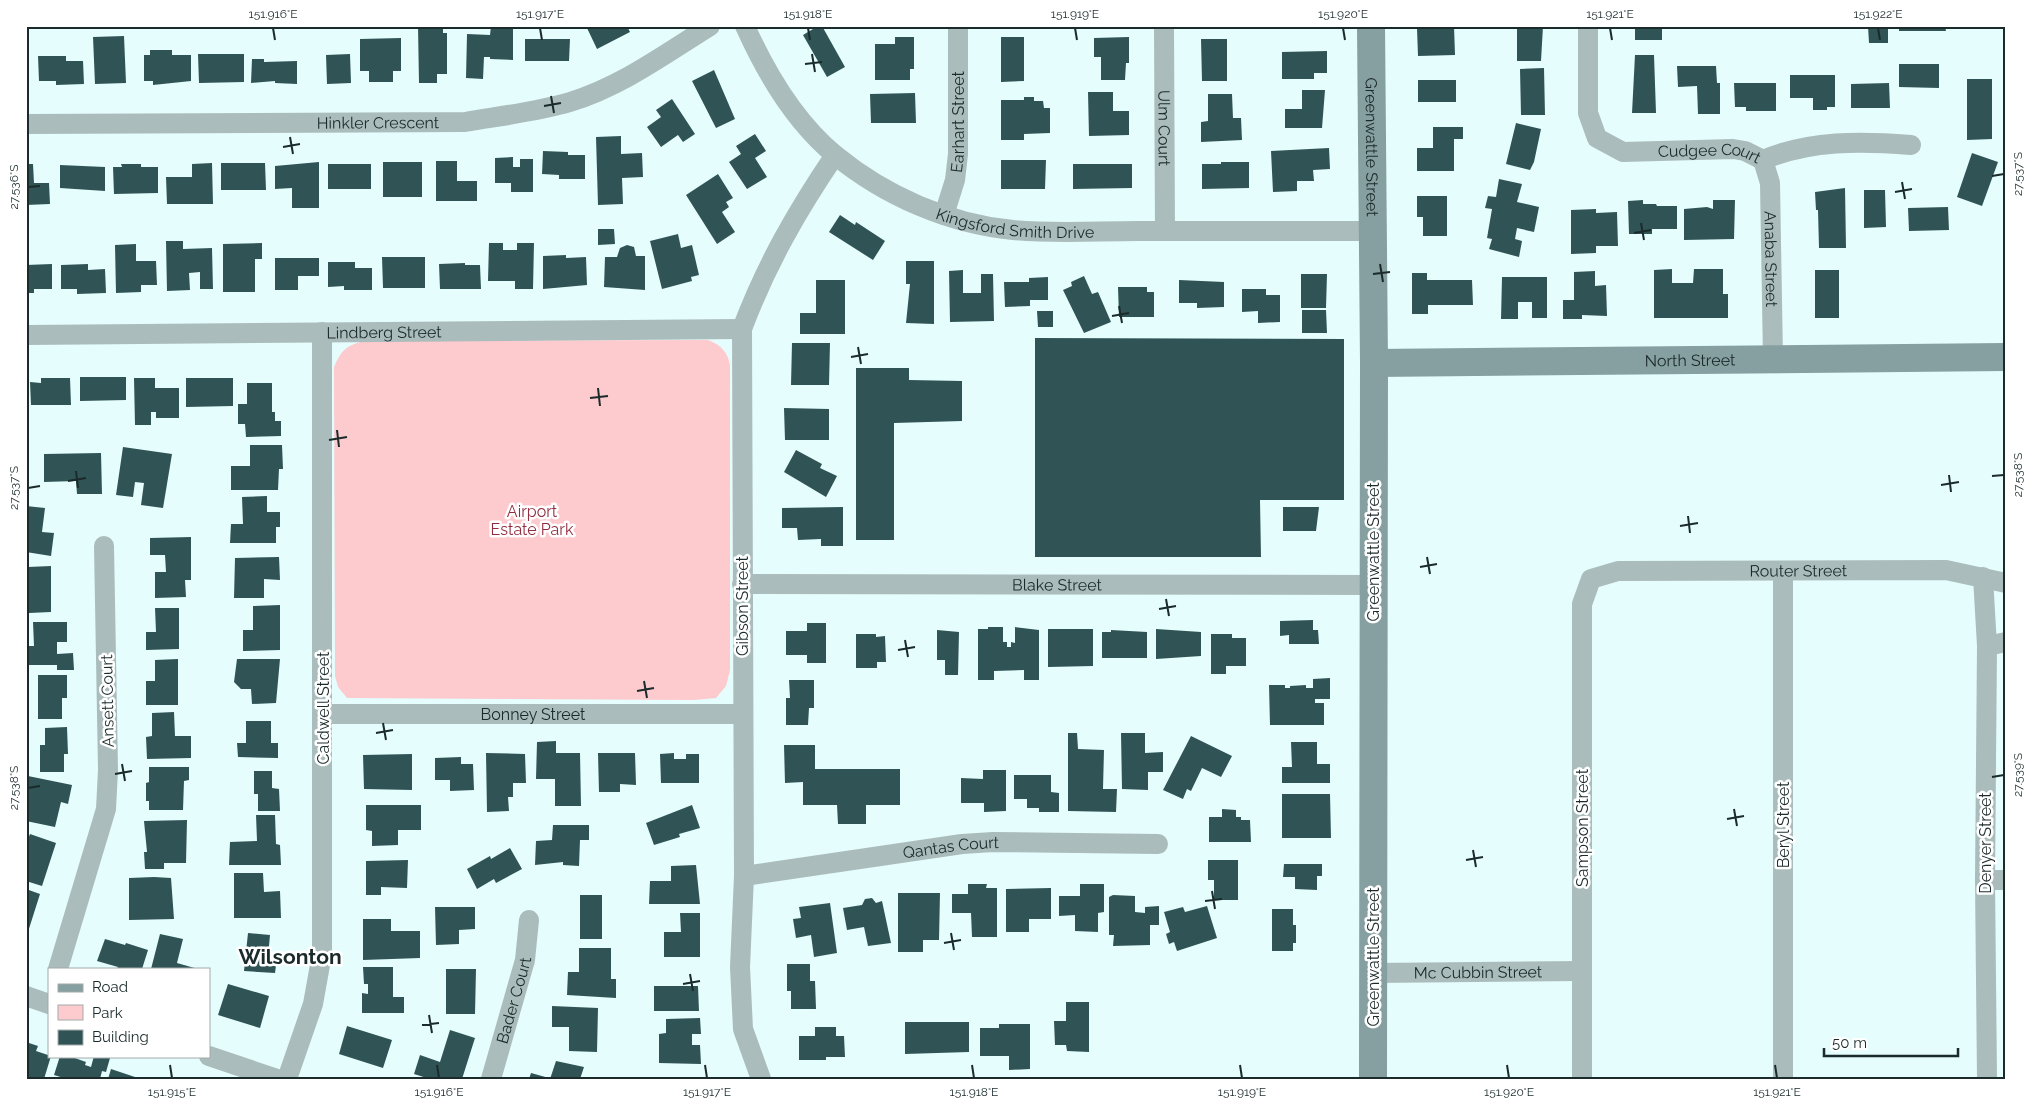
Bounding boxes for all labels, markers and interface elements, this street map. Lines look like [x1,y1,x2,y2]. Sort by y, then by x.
text: 151.916°E [249,7,297,21]
text: 151.917°E [516,7,564,21]
text: 151.918°E [784,7,832,21]
text: 151.919°E [1051,7,1099,21]
text: 151.920°E [1318,7,1368,21]
text: 151.921°E [1586,7,1634,21]
text: 151.922°E [1854,7,1902,21]
street label: Earhart Street [947,70,968,174]
street label: Greenwattle Street [1361,77,1382,217]
street label: Ulm Court [1154,90,1174,167]
street label: Hinkler Crescent [317,113,440,133]
street label: Cudgee Court [1658,140,1765,168]
text: 27.537°S [2011,152,2025,196]
text: 27.536°S [7,165,21,209]
street label: Kingsford Smith Drive [933,204,1095,242]
street label: Anaba Street [1760,211,1781,308]
street label: Lindberg Street [326,323,442,342]
street label: North Street [1645,351,1736,370]
text: 27.538°S [2011,453,2025,497]
text: 27.537°S [7,466,21,510]
street label: Greenwattle Street [1364,482,1383,622]
park label: Airport Estate Park [491,502,574,539]
street label: Gibson Street [733,555,752,656]
street label: Router Street [1749,561,1848,581]
street label: Blake Street [1012,575,1103,595]
street label: Caldwell Street [314,651,333,764]
street label: Ansett Court [97,654,118,748]
street label: Bonney Street [481,705,586,724]
text: 27.539°S [2011,753,2025,797]
text: 27.538°S [7,766,21,810]
street label: Sampson Street [1573,768,1592,887]
street label: Beryl Street [1774,781,1793,868]
street label: Denyer Street [1976,792,1995,894]
street label: Qantas Court [902,833,1000,863]
street label: Greenwattle Street [1364,887,1383,1027]
district label: Wilsonton [238,944,342,969]
street label: Bader Court [493,956,535,1046]
street label: Mc Cubbin Street [1414,962,1543,983]
legend [48,968,210,1058]
text: Road [92,978,128,996]
text: Park [92,1004,123,1022]
scale bar [1824,1025,1958,1057]
text: Building [92,1028,149,1046]
text: 50 m [1832,1034,1867,1052]
text: 151.915°E [148,1085,196,1099]
text: 151.916°E [415,1085,463,1099]
text: 151.917°E [683,1085,731,1099]
text: 151.918°E [950,1085,998,1099]
text: 151.919°E [1218,1085,1266,1099]
text: 151.920°E [1484,1085,1534,1099]
text: 151.921°E [1753,1085,1801,1099]

